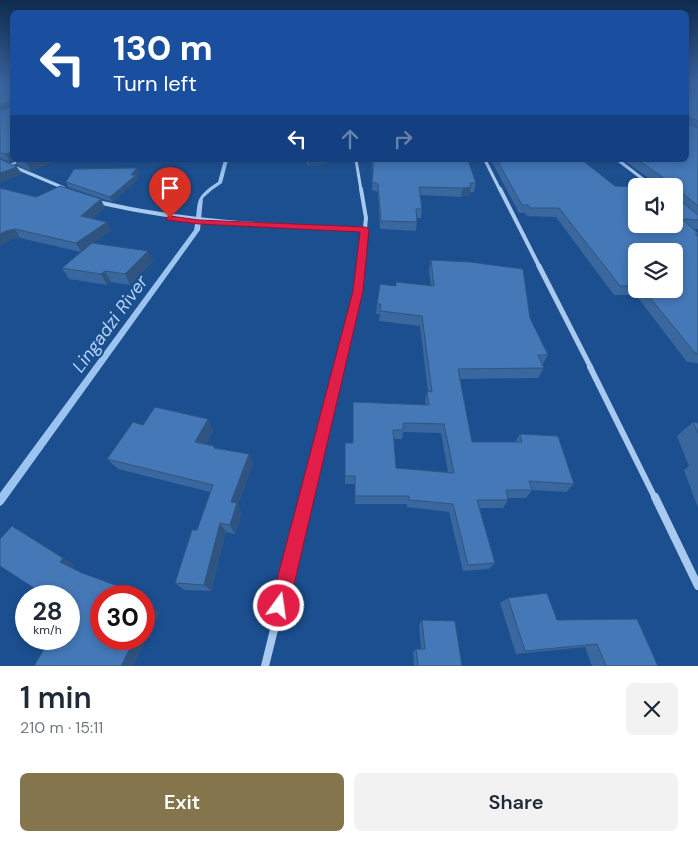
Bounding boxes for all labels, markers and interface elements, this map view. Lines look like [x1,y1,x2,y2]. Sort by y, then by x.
text: 130 m [113,25,213,71]
icon: left [30,30,95,95]
text: Turn left [113,69,197,98]
icon: left [283,125,311,153]
icon: ahead [336,125,364,153]
icon: right [389,125,417,153]
pin [149,167,191,218]
icon: arrive [156,174,184,202]
map controls [628,178,683,298]
button: sound [628,178,683,233]
button: layers [628,243,683,298]
water label: Lingadzi River [67,270,154,377]
position arrow [252,579,304,631]
speed limit sign: 30 [90,585,155,650]
text: 28 [32,595,63,628]
text: km/h [33,622,62,638]
text: 1 min [20,678,92,717]
button: close [626,683,678,735]
text: 210 m · 15:11 [20,717,103,738]
button: Exit [20,773,344,831]
button: Share [354,773,678,831]

